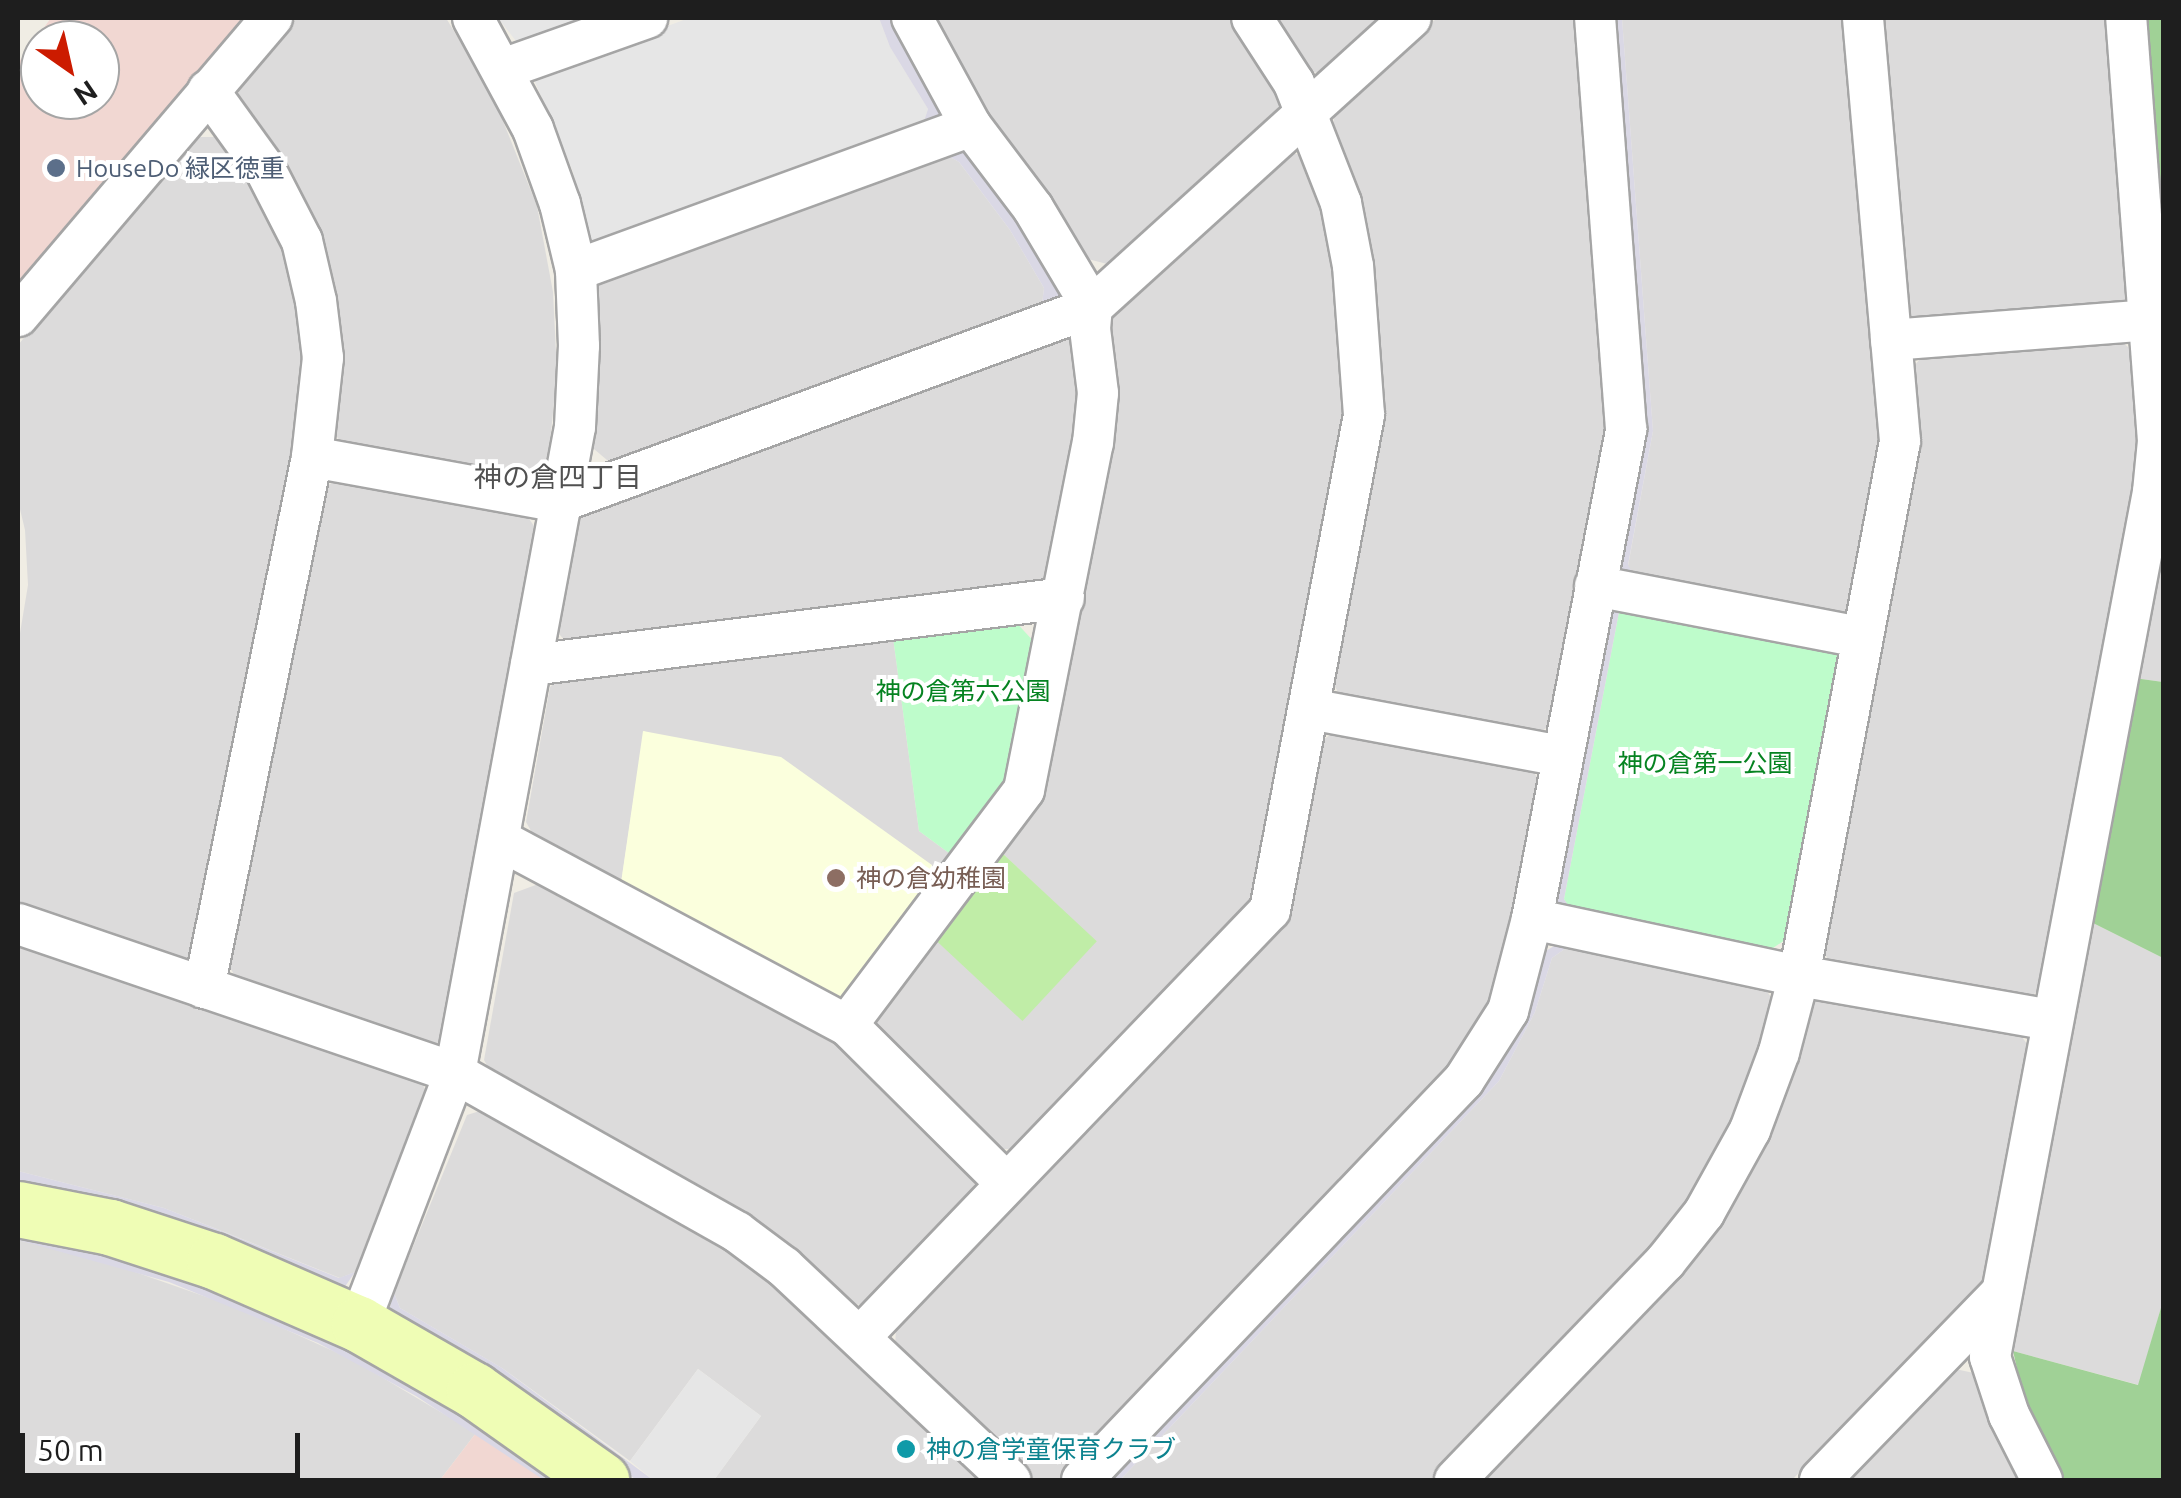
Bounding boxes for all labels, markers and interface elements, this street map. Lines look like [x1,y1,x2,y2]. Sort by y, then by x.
north arrow [20,20,120,120]
text: N [69,75,103,112]
place label: HouseDo 緑区徳重 [76,153,285,183]
marker: HouseDo 緑区徳重 [45,157,67,179]
district label: 神の倉四丁目 [474,460,642,494]
park label: 神の倉第六公園 [876,676,1050,706]
park label: 神の倉第一公園 [1618,748,1792,778]
place label: 神の倉幼稚園 [856,863,1006,893]
marker: 神の倉幼稚園 [825,867,847,889]
scale bar [25,1413,305,1475]
text: 50 m [37,1433,104,1467]
place label: 神の倉学童保育クラブ [926,1434,1176,1464]
marker: 神の倉学童保育クラブ [895,1438,917,1460]

